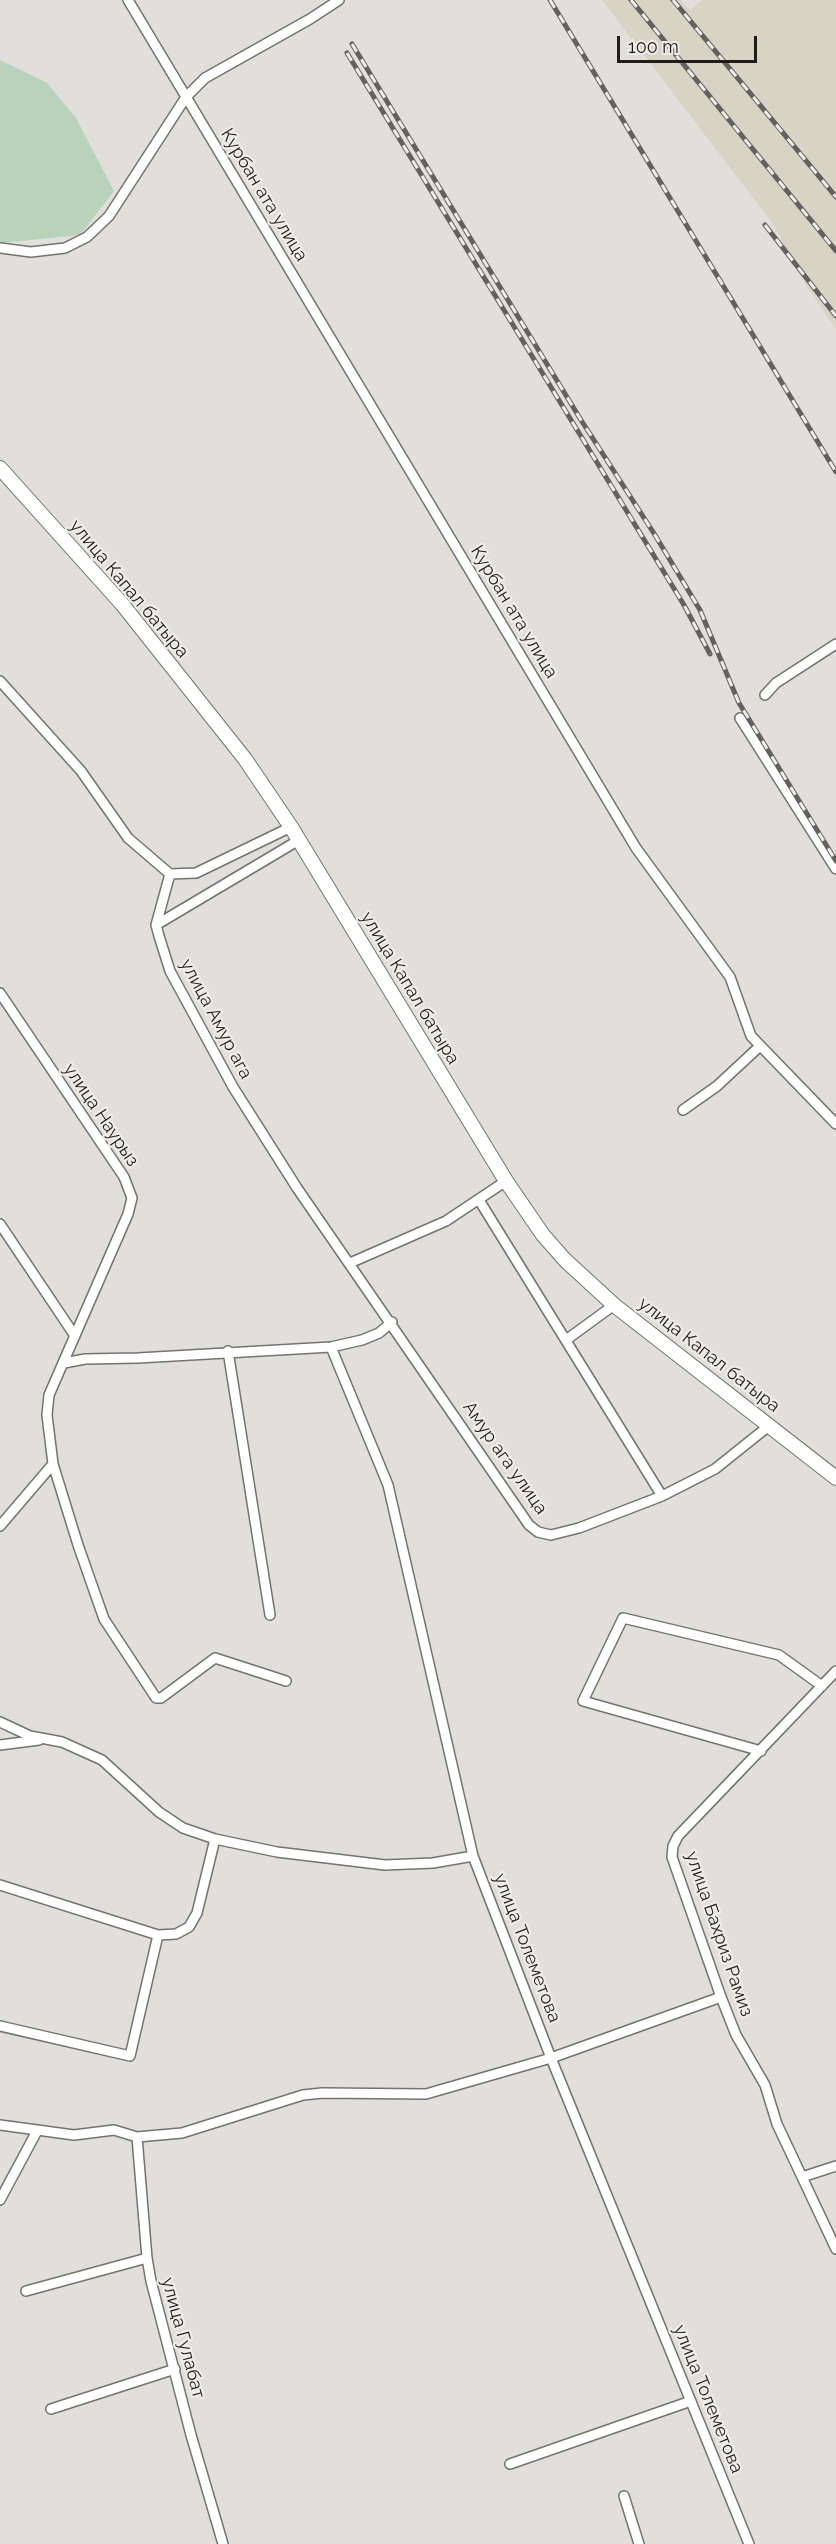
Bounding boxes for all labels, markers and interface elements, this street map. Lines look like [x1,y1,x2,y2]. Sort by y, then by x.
scale bar [620,24,760,62]
text: 100 m [628,36,679,57]
street label: Курбан ата улица [216,125,312,265]
street label: улица Капал батыра [65,515,193,663]
street label: Курбан ата улица [466,542,562,682]
street label: улица Капал батыра [356,908,464,1068]
street label: улица Амур ага [175,955,257,1083]
street label: улица Наурыз [59,1059,143,1171]
street label: улица Капал батыра [634,1293,784,1417]
street label: Амур ага улица [458,1397,552,1519]
street label: улица Бахриз Рамиз [681,1849,757,2019]
street label: улица Толеметова [489,1870,565,2026]
street label: улица Гулабат [157,2275,209,2401]
street label: улица Толеметова [668,2322,748,2476]

